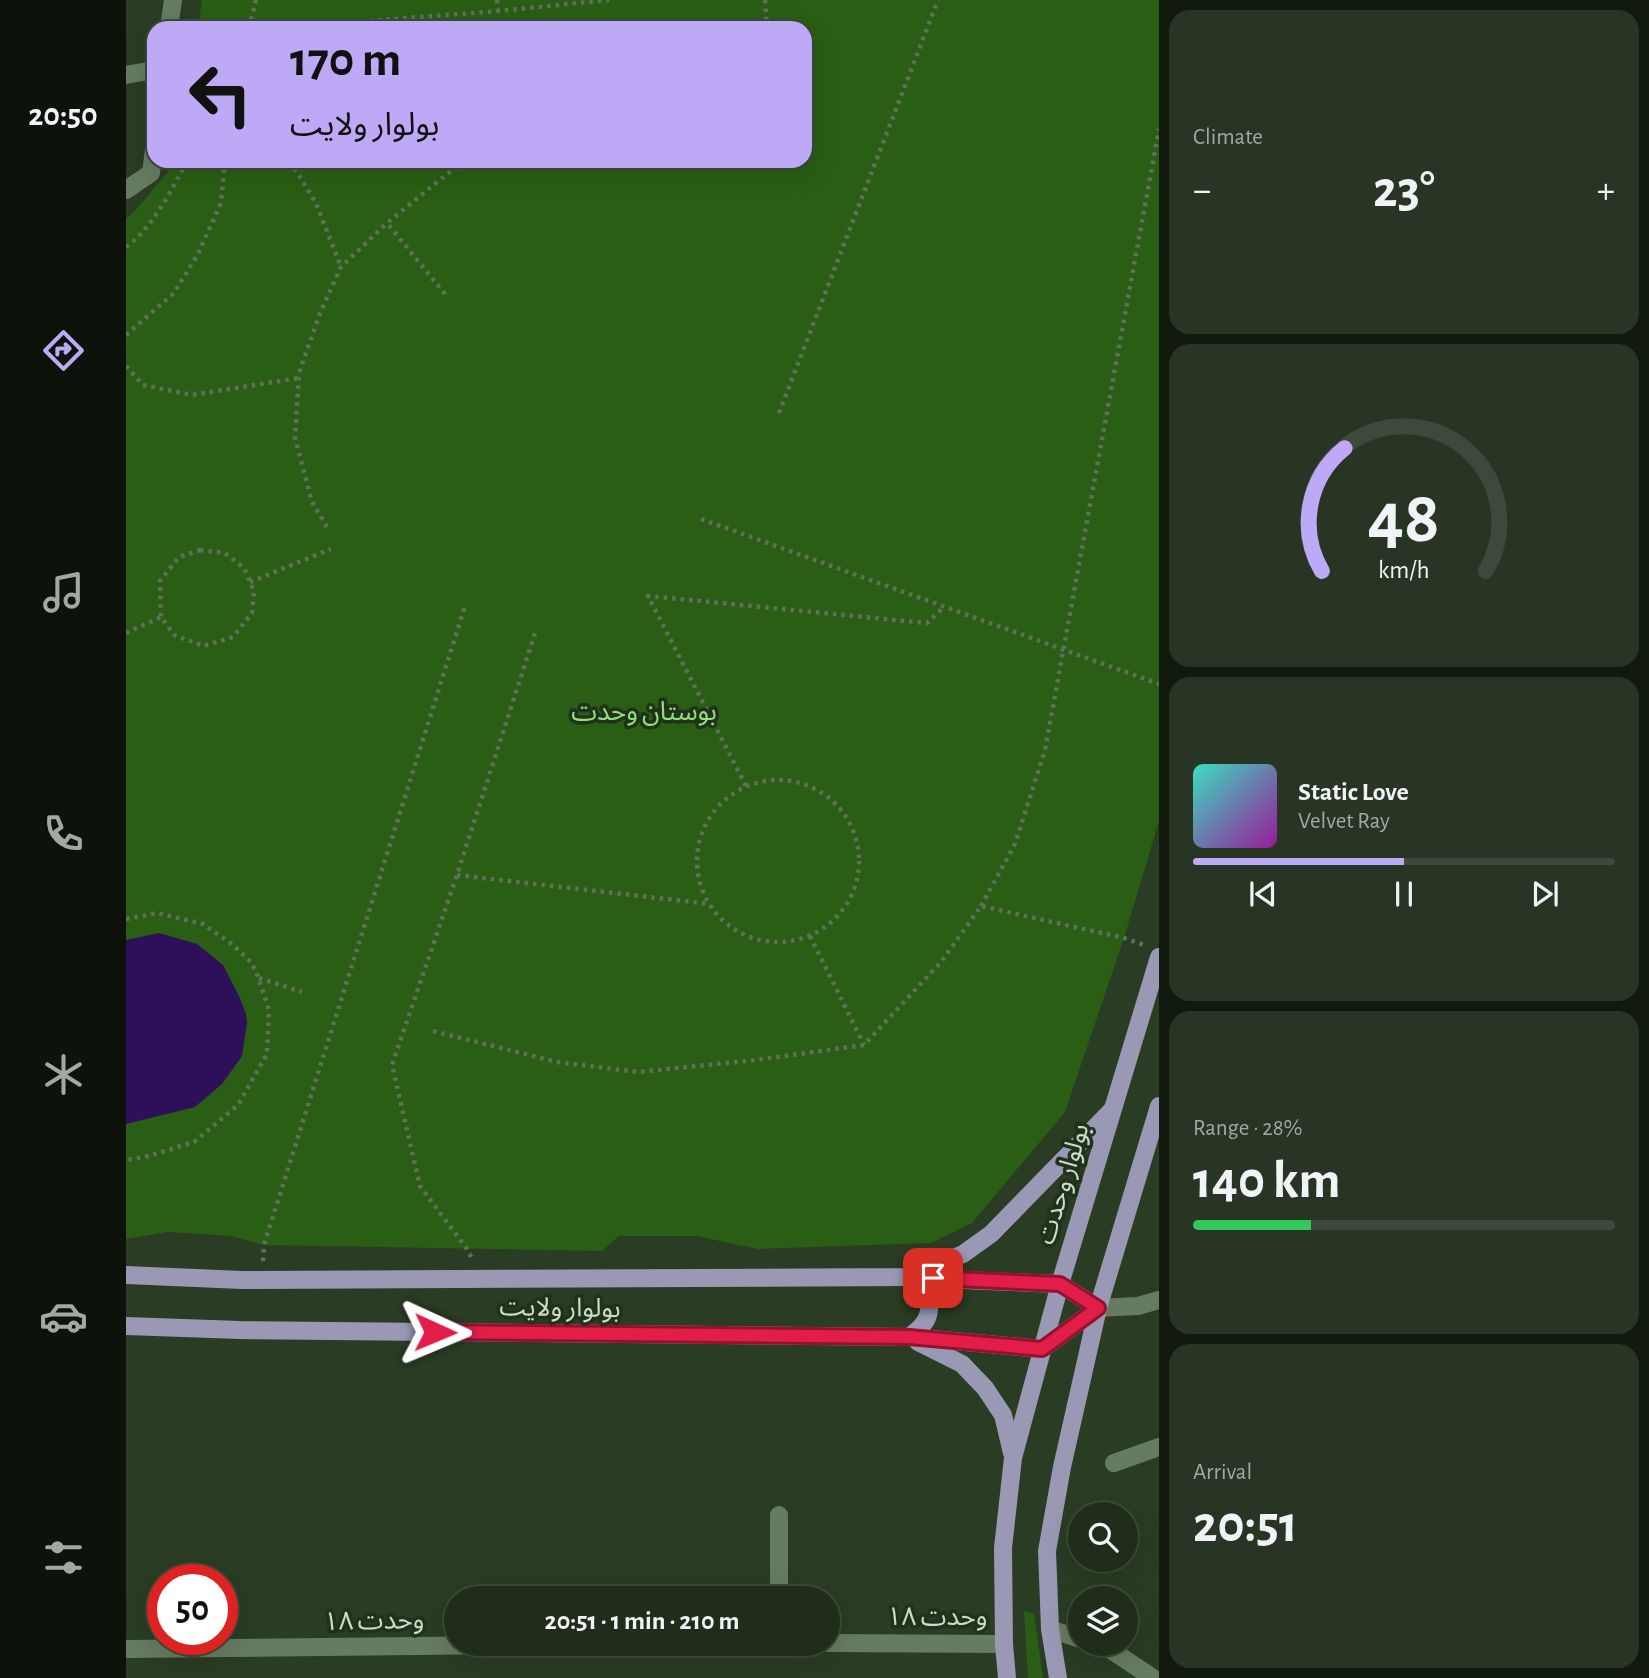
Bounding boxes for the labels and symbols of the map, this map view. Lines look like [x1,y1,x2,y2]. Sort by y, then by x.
park label: بوستان وحدت [571,699,717,726]
street label: بولوار وحدت [1032,1120,1095,1248]
pin [903,1248,963,1308]
street label: بولوار ولایت [499,1294,621,1323]
position arrow [398,1295,472,1369]
speed limit sign: 50 [147,1564,238,1655]
street label: وحدت ۱۸ [887,1604,987,1631]
street label: وحدت ۱۸ [323,1607,425,1636]

